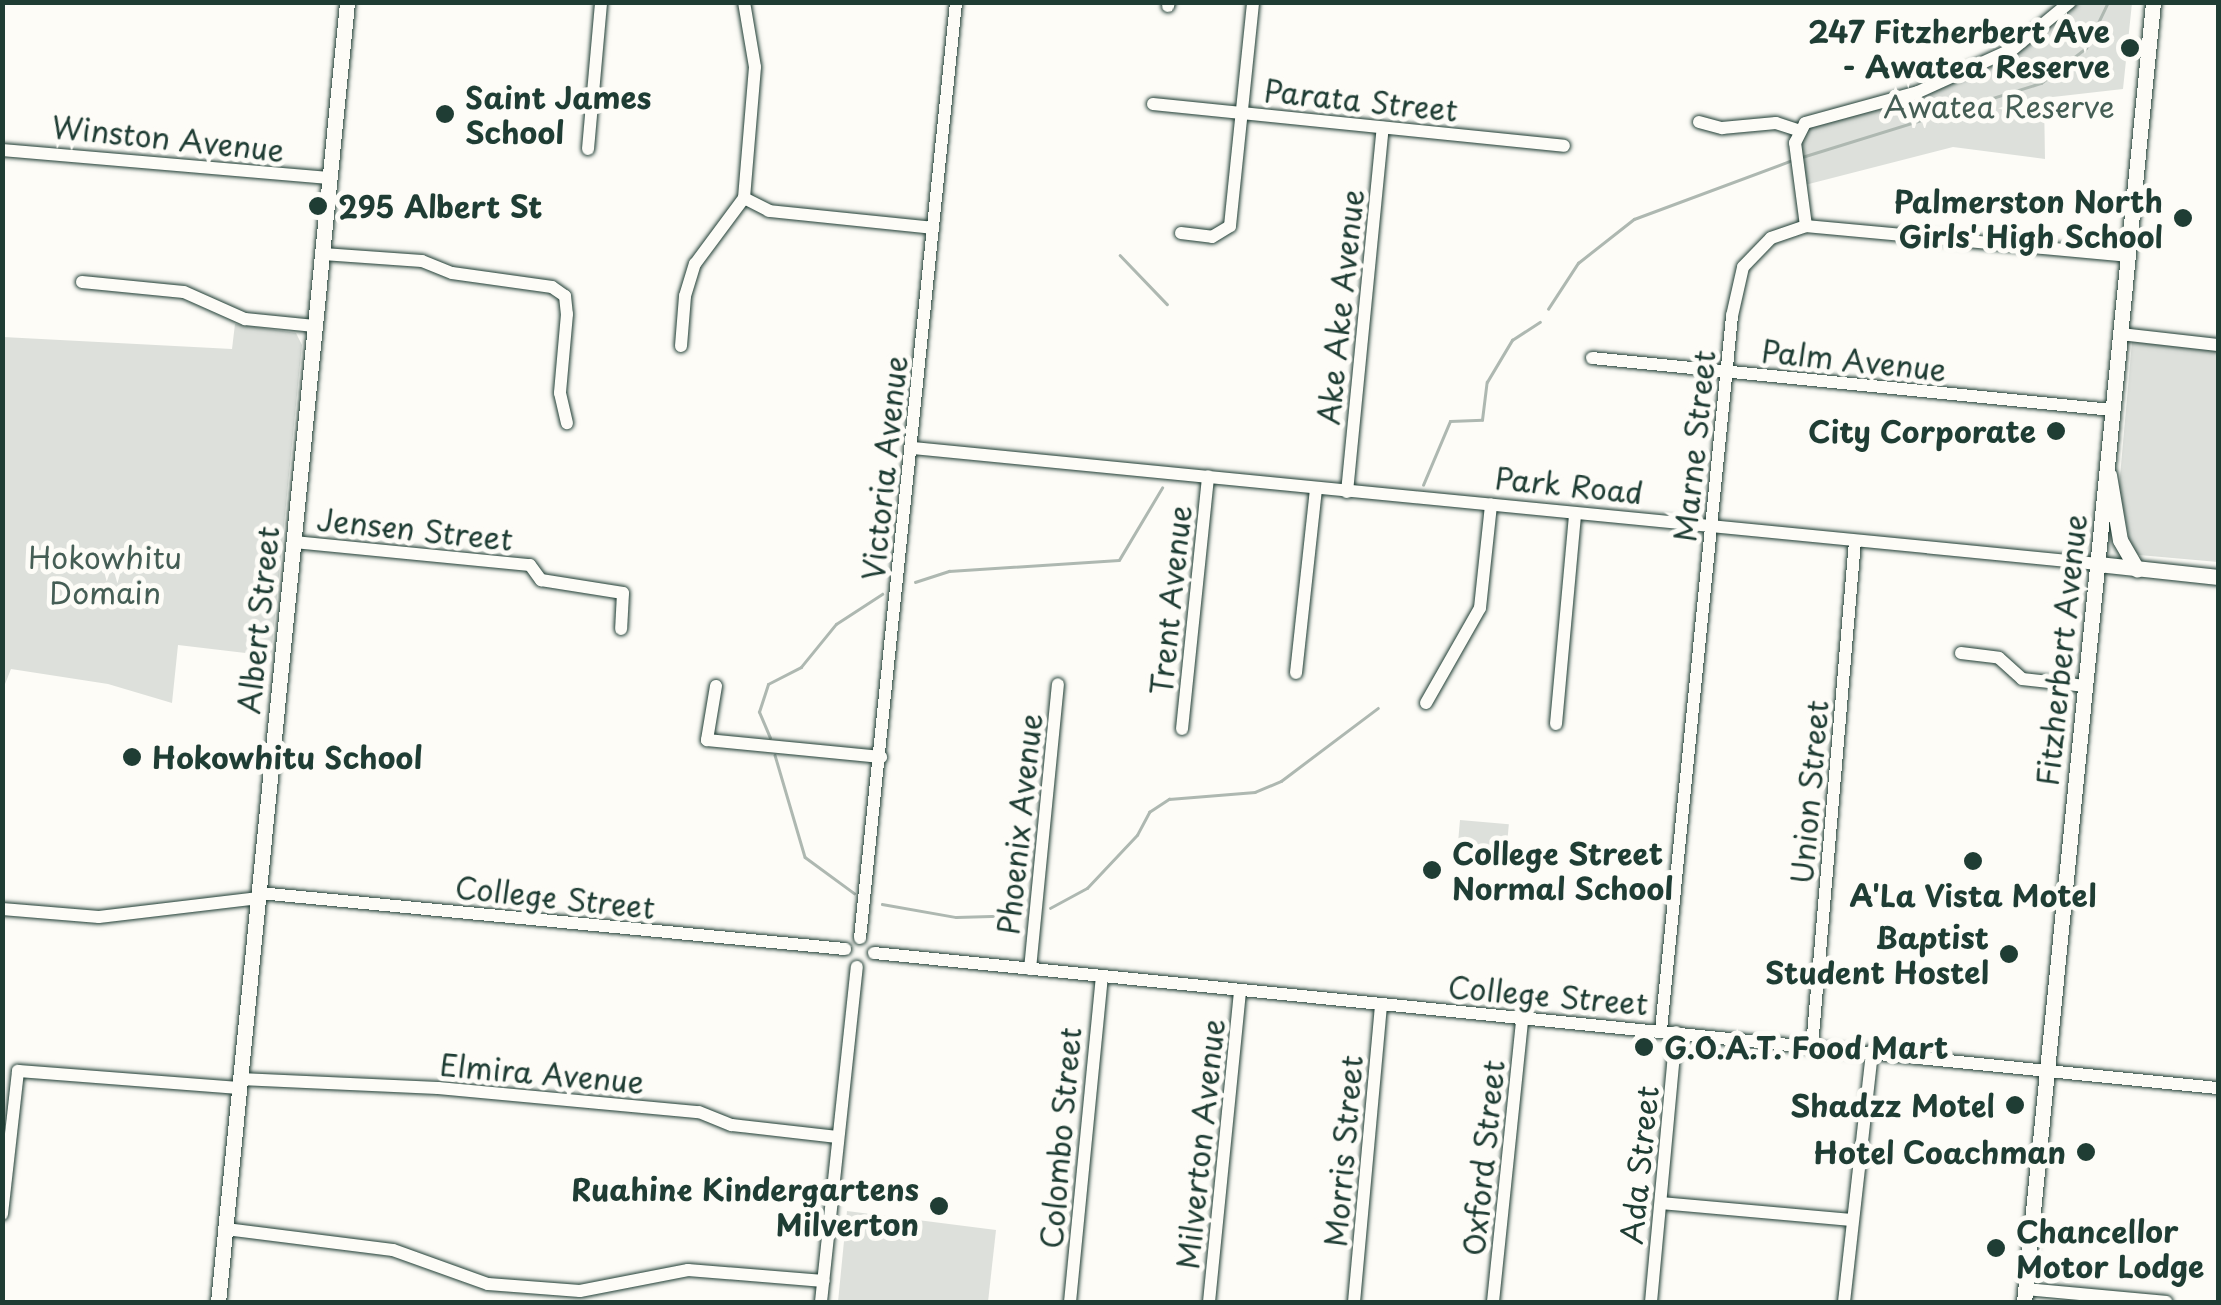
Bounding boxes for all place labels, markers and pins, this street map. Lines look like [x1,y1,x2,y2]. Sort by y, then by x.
place label: 247 Fitzherbert Ave - Awatea Reserve [1807,13,2110,84]
marker: 247 Fitzherbert Ave - Awatea Reserve [2119,37,2141,59]
place label: Saint James School [465,79,653,150]
marker: Saint James School [434,103,456,125]
place label: Palmerston North Girls' High School [1893,183,2163,254]
place label: 295 Albert St [338,188,544,224]
marker: 295 Albert St [307,195,329,217]
marker: Palmerston North Girls' High School [2172,207,2194,229]
place label: City Corporate [1807,413,2036,449]
marker: City Corporate [2045,420,2067,442]
place label: Hokowhitu School [152,739,424,775]
marker: Hokowhitu School [121,746,143,768]
place label: College Street Normal School [1452,835,1674,906]
marker: A'La Vista Motel [1962,850,1984,872]
marker: College Street Normal School [1421,859,1443,881]
place label: A'La Vista Motel [1849,877,2097,913]
place label: Baptist Student Hostel [1765,919,1989,990]
marker: Baptist Student Hostel [1998,943,2020,965]
place label: G.O.A.T. Food Mart [1664,1029,1951,1065]
marker: G.O.A.T. Food Mart [1633,1036,1655,1058]
place label: Shadzz Motel [1789,1087,1995,1123]
marker: Shadzz Motel [2004,1094,2026,1116]
place label: Hotel Coachman [1811,1134,2066,1170]
marker: Hotel Coachman [2075,1141,2097,1163]
place label: Ruahine Kindergartens Milverton [570,1171,919,1242]
marker: Ruahine Kindergartens Milverton [928,1195,950,1217]
place label: Chancellor Motor Lodge [2016,1213,2205,1284]
marker: Chancellor Motor Lodge [1985,1237,2007,1259]

